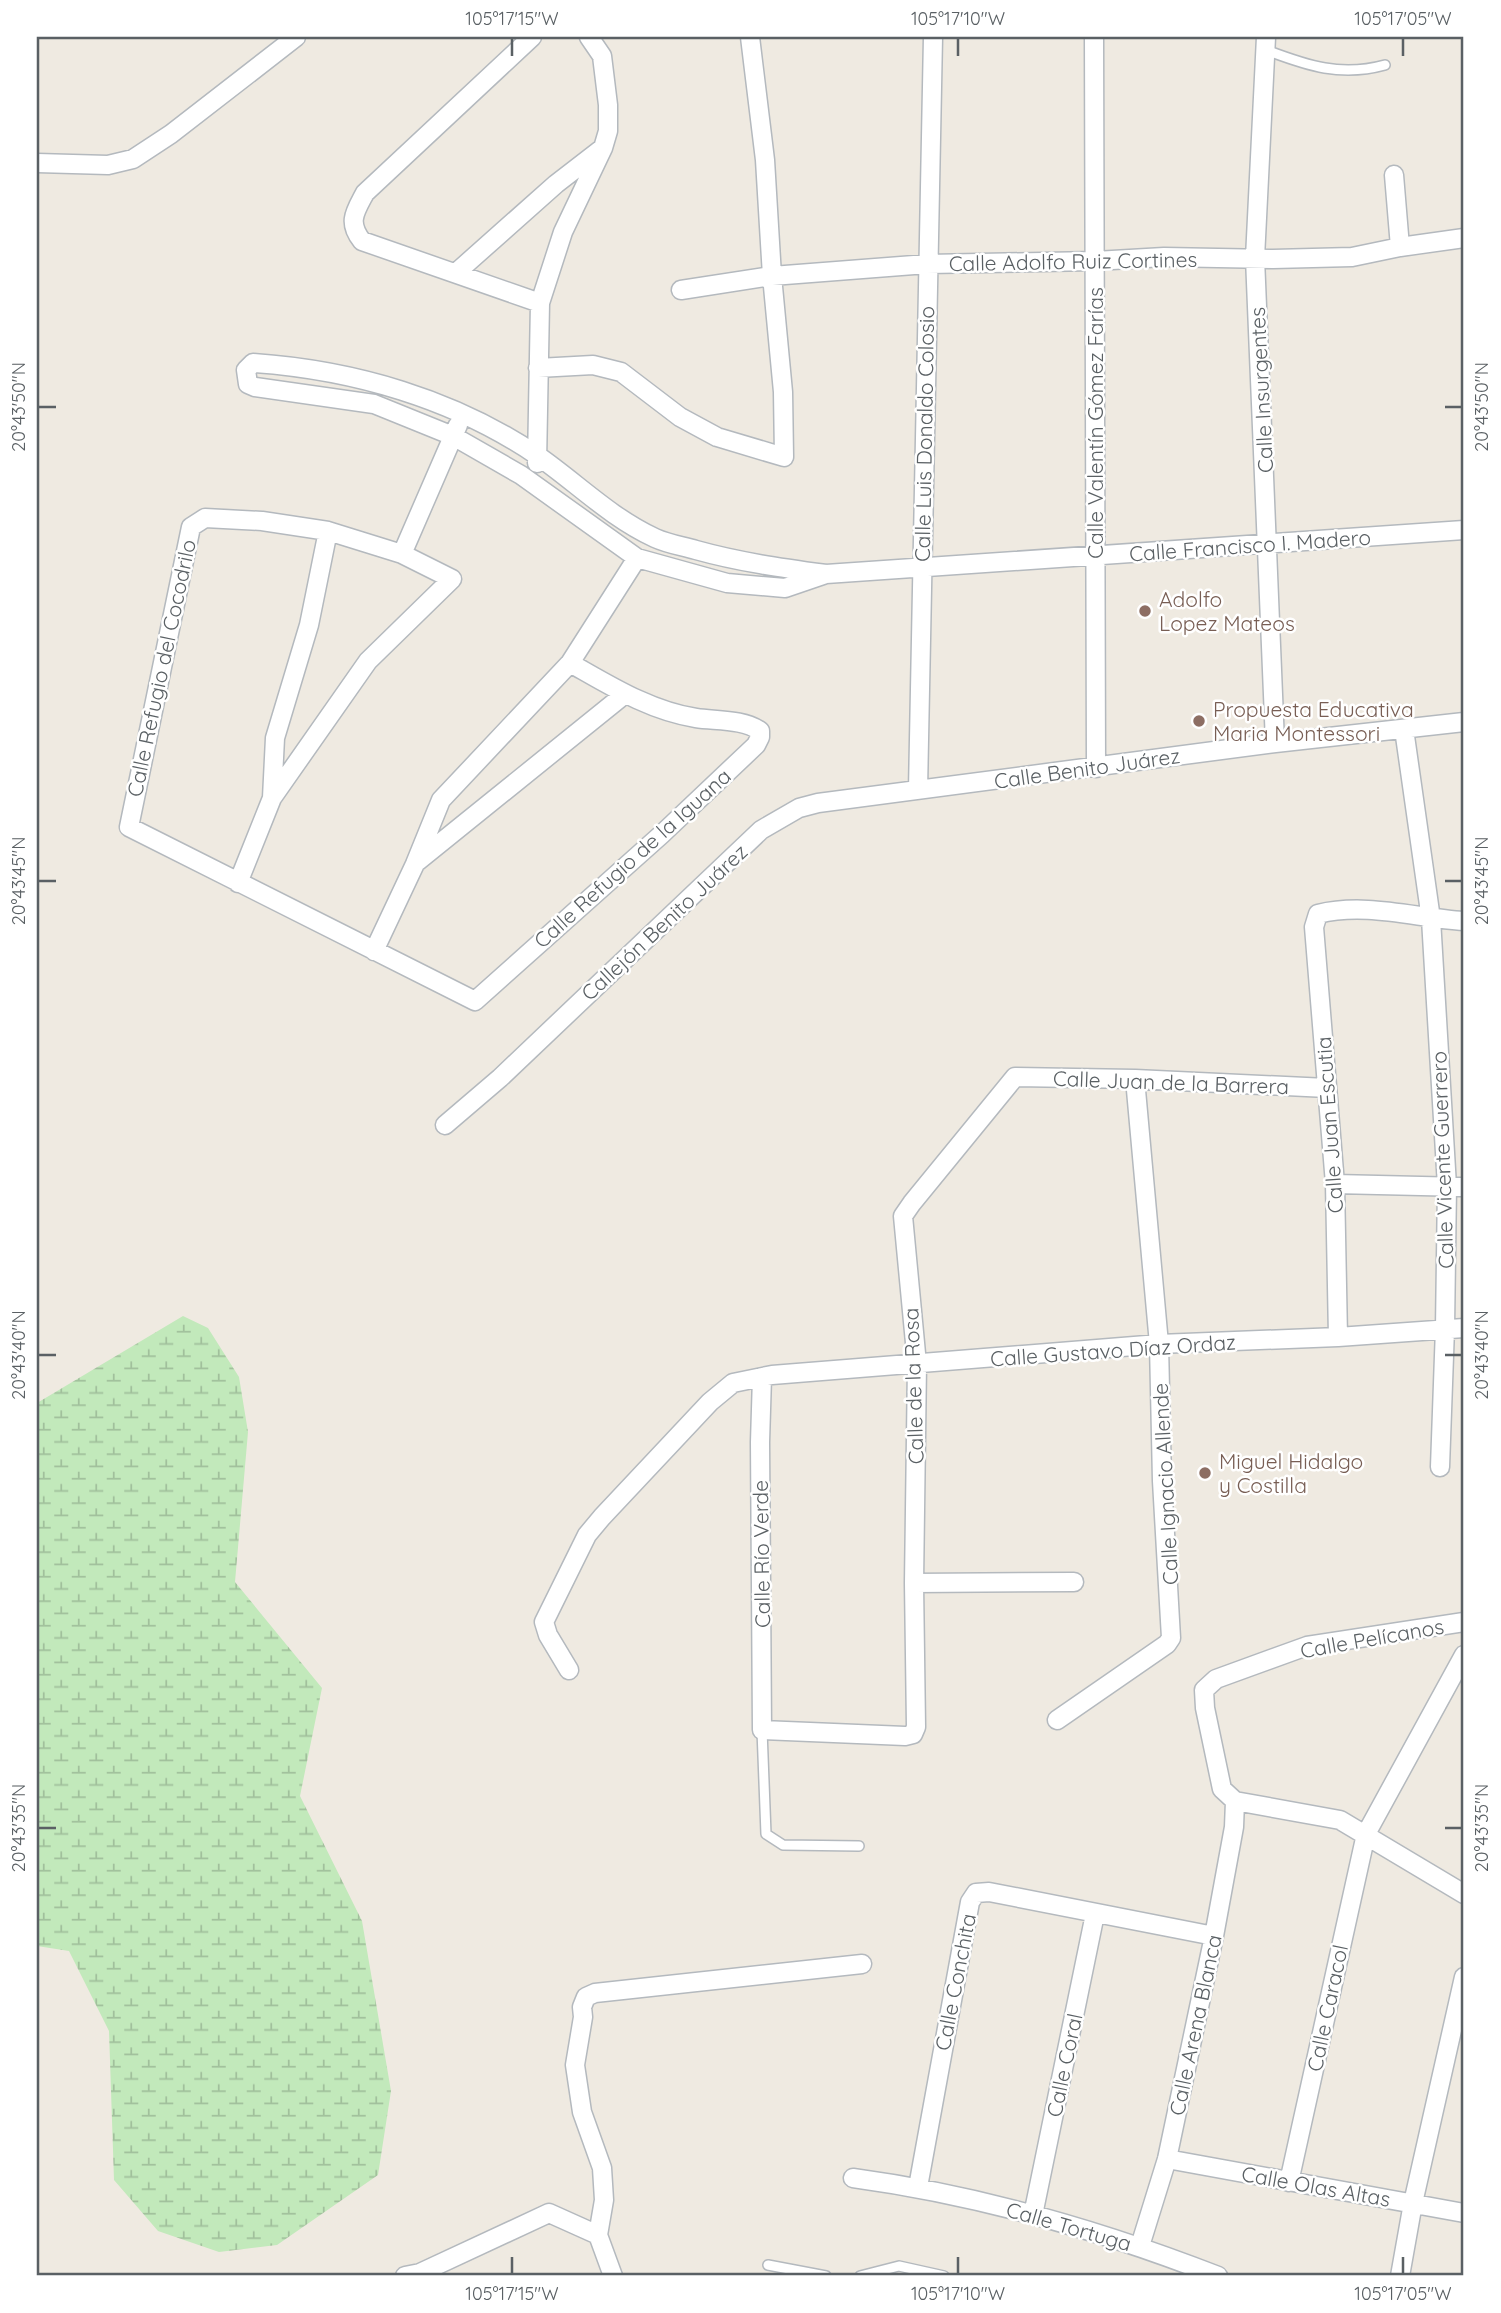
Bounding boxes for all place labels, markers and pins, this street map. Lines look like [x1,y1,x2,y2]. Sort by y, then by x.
place label: Adolfo Lopez Mateos [1159,586,1295,636]
marker: Adolfo Lopez Mateos [1137,603,1153,619]
place label: Propuesta Educativa Maria Montessori [1213,696,1414,746]
marker: Propuesta Educativa Maria Montessori [1191,713,1207,729]
place label: Miguel Hidalgo y Costilla [1219,1448,1363,1498]
marker: Miguel Hidalgo y Costilla [1197,1465,1213,1481]

